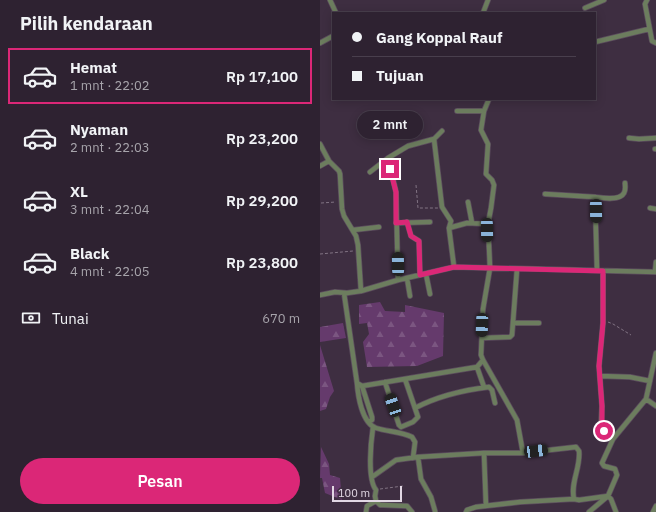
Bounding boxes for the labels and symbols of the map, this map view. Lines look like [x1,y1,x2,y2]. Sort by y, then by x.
callout: 2 mnt [357,111,423,139]
route end [381,160,399,178]
car [590,199,602,223]
car [481,218,493,242]
car [392,252,404,276]
car [476,313,488,337]
car [383,392,403,418]
route start [595,422,613,440]
car [523,444,549,458]
scale bar [332,484,402,503]

